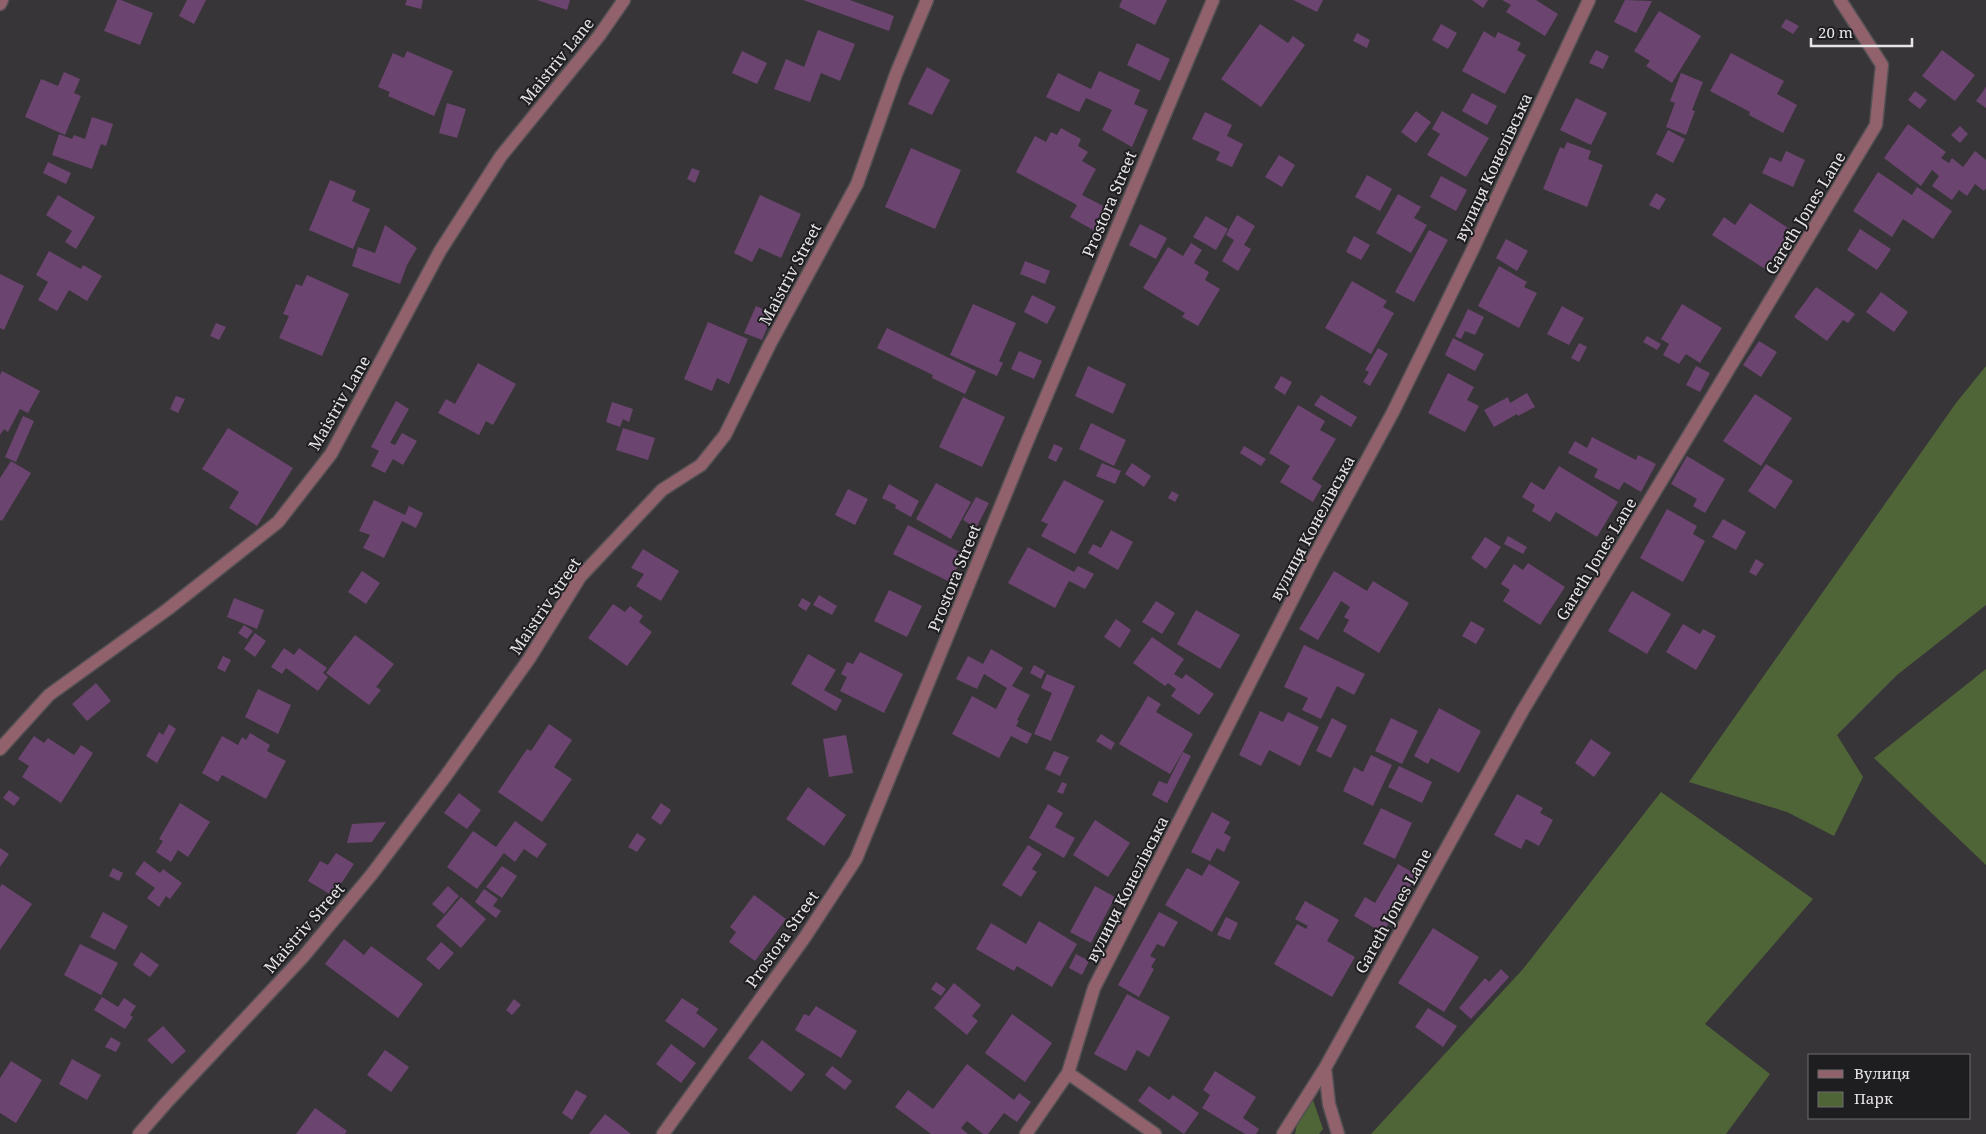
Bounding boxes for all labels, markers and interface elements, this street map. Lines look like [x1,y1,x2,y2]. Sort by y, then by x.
street label: Maistriv Lane [515,13,599,109]
scale bar [1811,15,1912,47]
text: 20 m [1818,22,1853,42]
street label: вулиця Конелівська [1449,89,1537,245]
street label: Prostora Street [1077,147,1141,261]
street label: Gareth Jones Lane [1760,148,1850,278]
street label: Maistriv Street [754,219,826,329]
street label: Maistriv Lane [303,352,375,454]
street label: вулиця Конелівська [1264,452,1360,604]
street label: Gareth Jones Lane [1551,494,1641,624]
street label: Prostora Street [923,521,986,635]
street label: Maistriv Street [504,553,586,659]
street label: вулиця Конелівська [1081,812,1173,966]
street label: Gareth Jones Lane [1350,845,1436,977]
street label: Maistriv Street [259,878,350,978]
street label: Prostora Street [740,886,824,992]
legend [1808,1054,1971,1119]
text: Вулиця [1854,1063,1910,1083]
text: Парк [1854,1088,1893,1108]

